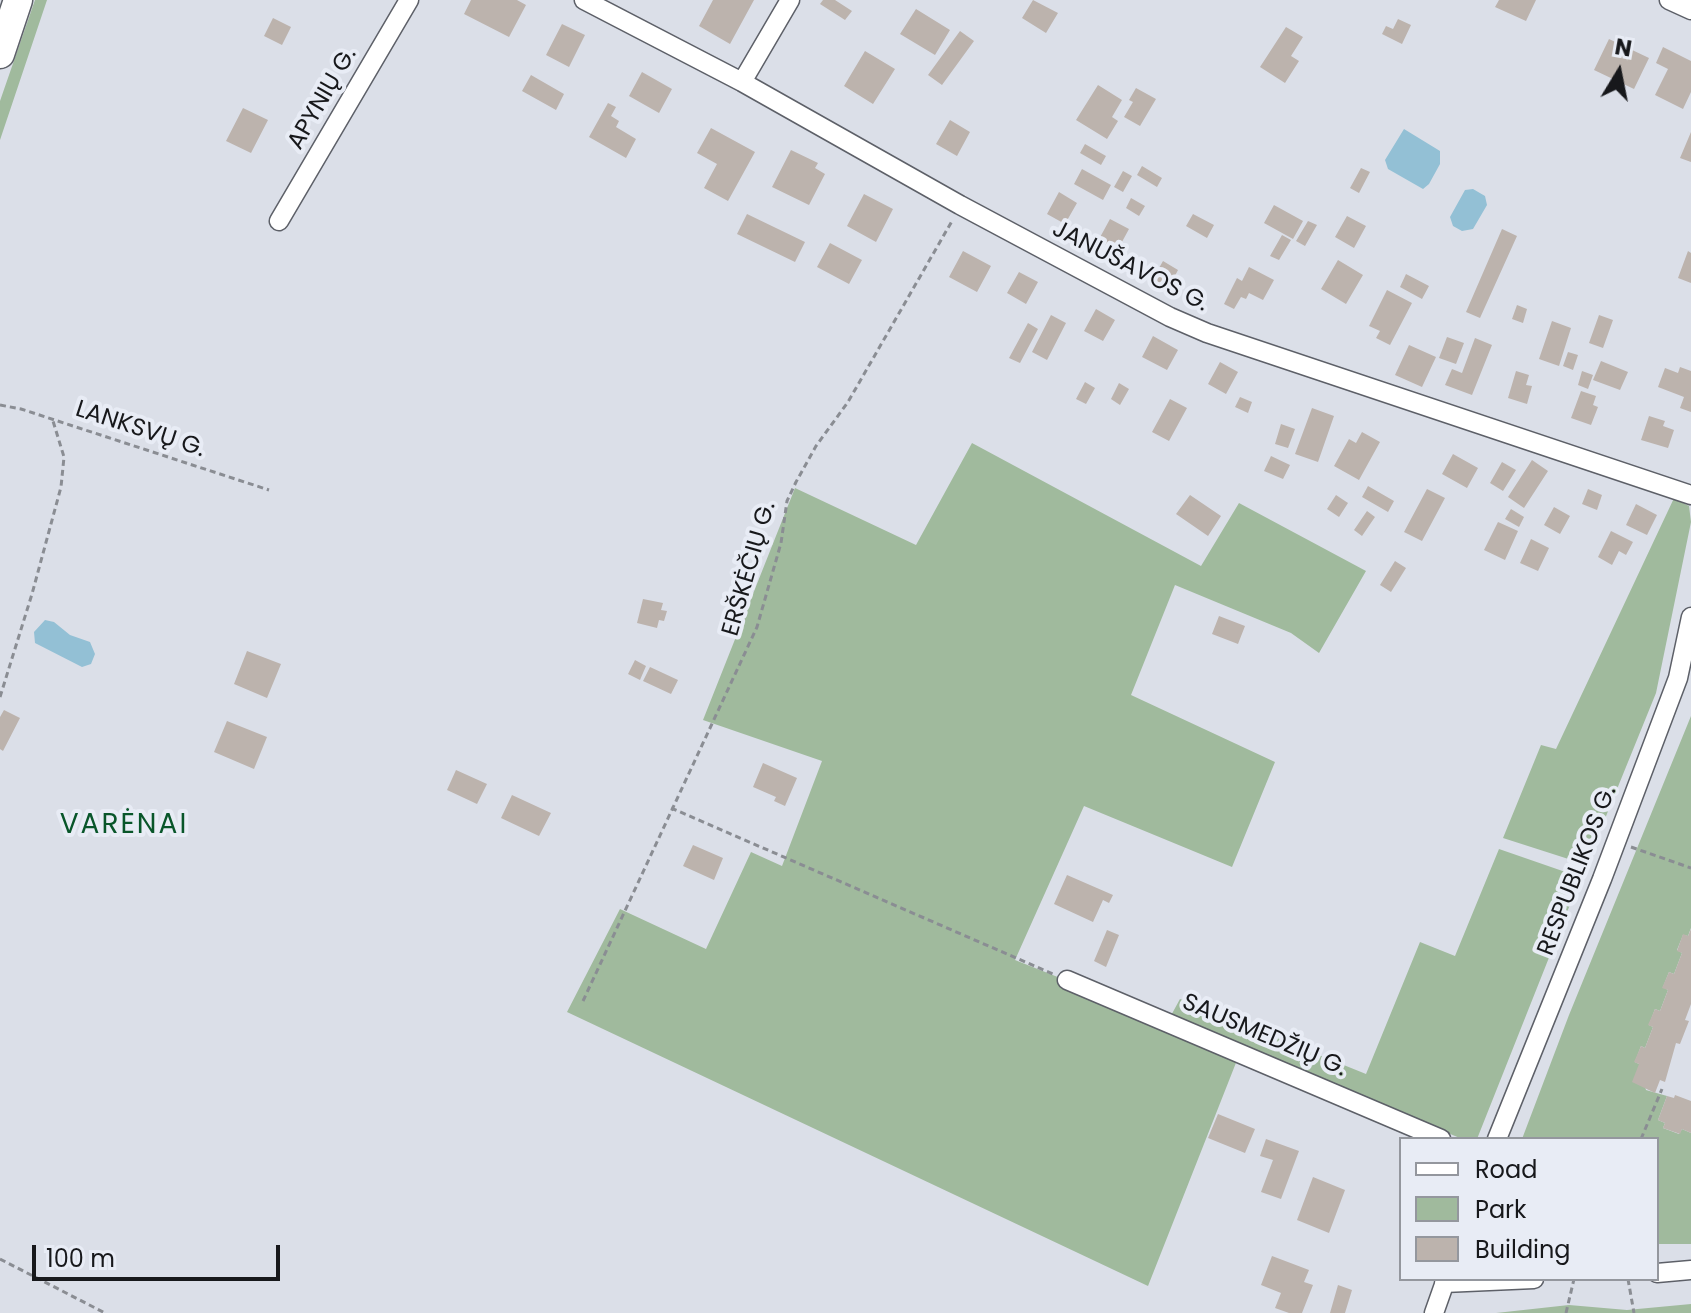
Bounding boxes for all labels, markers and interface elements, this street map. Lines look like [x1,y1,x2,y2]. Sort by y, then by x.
text: N [1612,31,1634,65]
north arrow [1579,32,1659,112]
street label: APYNIŲ G. [282,43,364,155]
street label: JANUŠAVOS G. [1047,215,1213,319]
street label: LANKSVŲ G. [72,396,208,464]
street label: ERŠKĖČIŲ G. [717,498,783,640]
street label: RESPUBLIKOS G. [1532,782,1624,960]
district label: VARĖNAI [60,809,188,843]
street label: SAUSMEDŽIŲ G. [1178,988,1350,1084]
legend [1399,1137,1659,1281]
text: Road [1475,1153,1537,1186]
text: Park [1475,1193,1526,1226]
scale bar [36,1229,284,1279]
text: Building [1475,1233,1571,1266]
text: 100 m [46,1242,115,1275]

